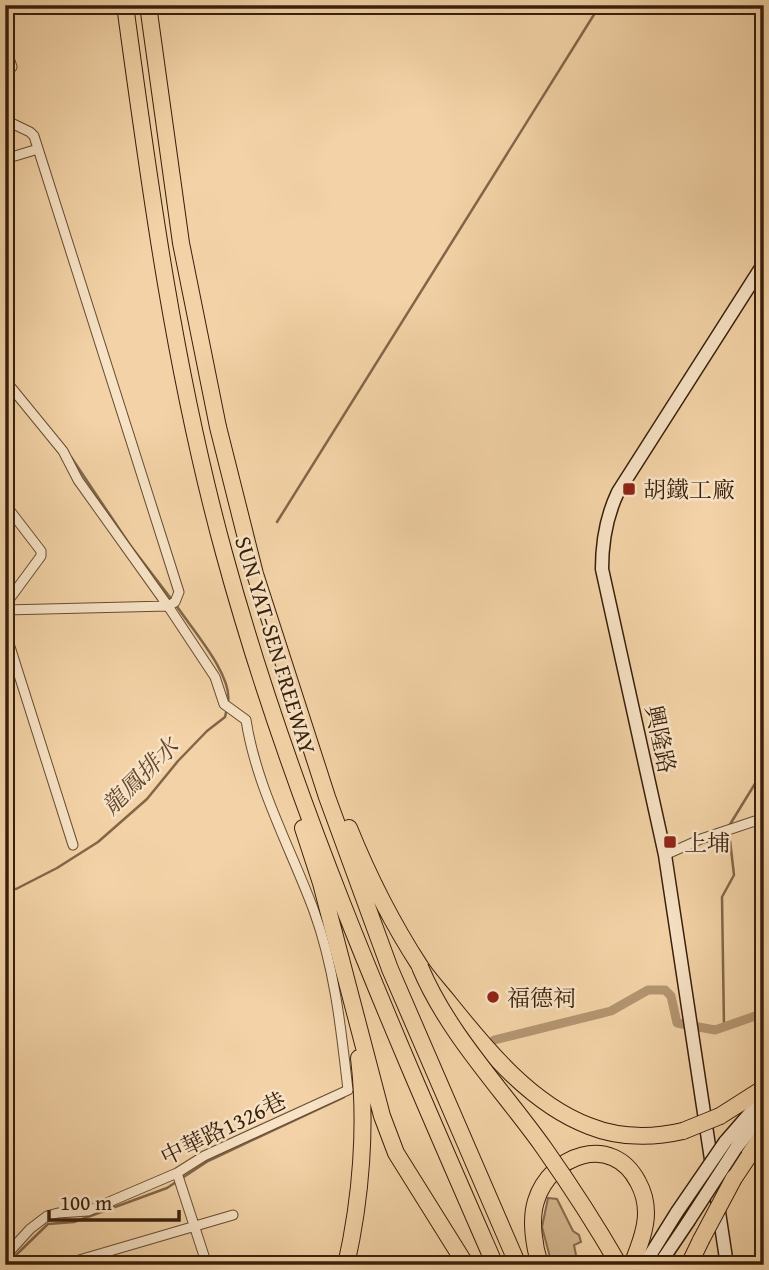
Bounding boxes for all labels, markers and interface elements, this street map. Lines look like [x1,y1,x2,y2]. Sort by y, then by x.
place label: 胡鐵工廠 [643,473,735,506]
marker: 胡鐵工廠 [621,481,637,497]
street label: SUN YAT-SEN FREEWAY [227,532,325,758]
street label: 興隆路 [638,702,684,776]
water label: 龍鳳排水 [94,728,188,822]
place label: 上埔 [684,826,730,859]
marker: 上埔 [662,834,678,850]
place label: 福德祠 [507,981,576,1014]
marker: 福德祠 [485,989,501,1005]
street label: 中華路1326巷 [155,1083,291,1173]
scale bar [49,1179,178,1223]
text: 100 m [60,1187,112,1218]

